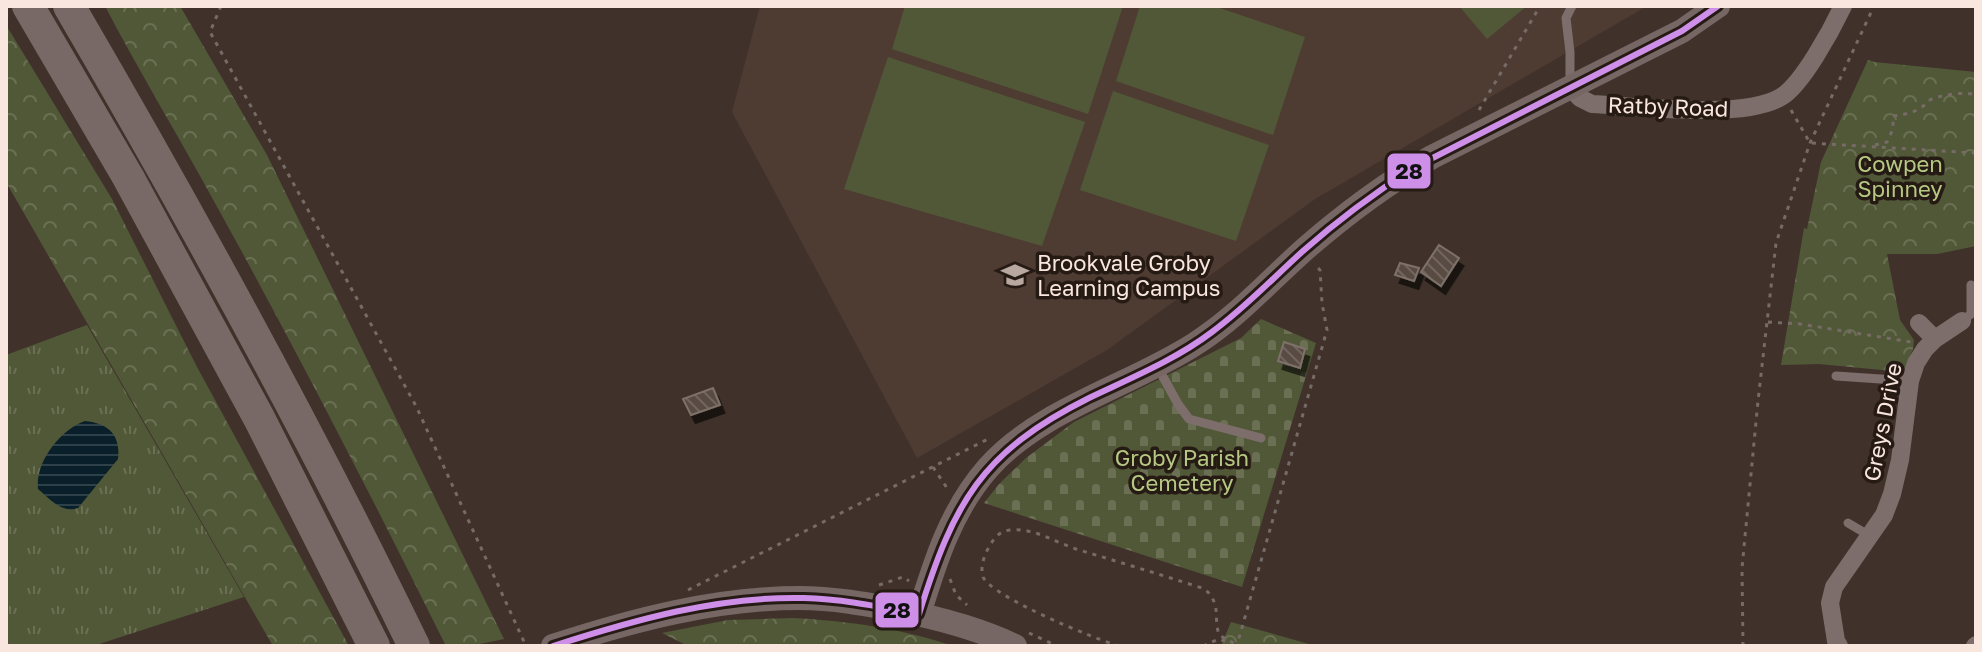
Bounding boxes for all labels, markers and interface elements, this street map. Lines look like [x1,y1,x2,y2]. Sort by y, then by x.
street label: Ratby Road [1607,90,1729,122]
park label: Cowpen Spinney [1857,150,1943,202]
line badge: 28 [1386,152,1432,190]
text: 28 [1395,157,1423,184]
place label: Brookvale Groby Learning Campus [1037,249,1220,301]
school or university icon: Brookvale Groby Learning Campus [1000,260,1030,290]
street label: Greys Drive [1857,360,1907,484]
park label: Groby Parish Cemetery [1115,444,1249,496]
line badge: 28 [874,591,920,629]
text: 28 [883,596,911,623]

